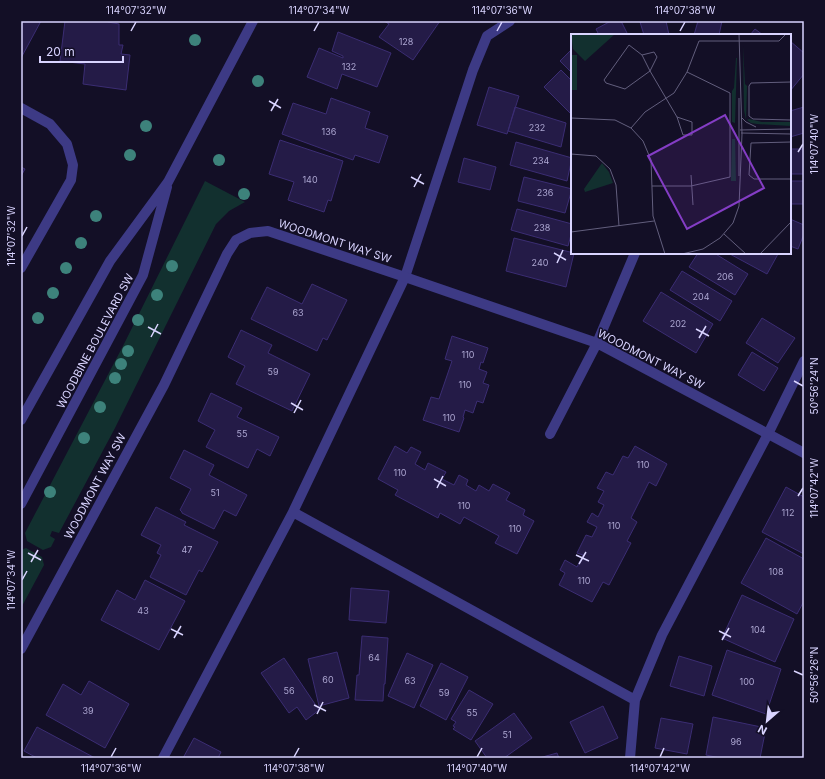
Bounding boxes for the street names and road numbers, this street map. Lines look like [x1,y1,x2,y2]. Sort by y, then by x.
street label: WOODMONT WAY SW [277,216,393,266]
street label: WOODBINE BOULEVARD SW [53,271,137,411]
street label: WOODMONT WAY SW [595,326,707,392]
street label: WOODMONT WAY SW [61,431,129,541]

